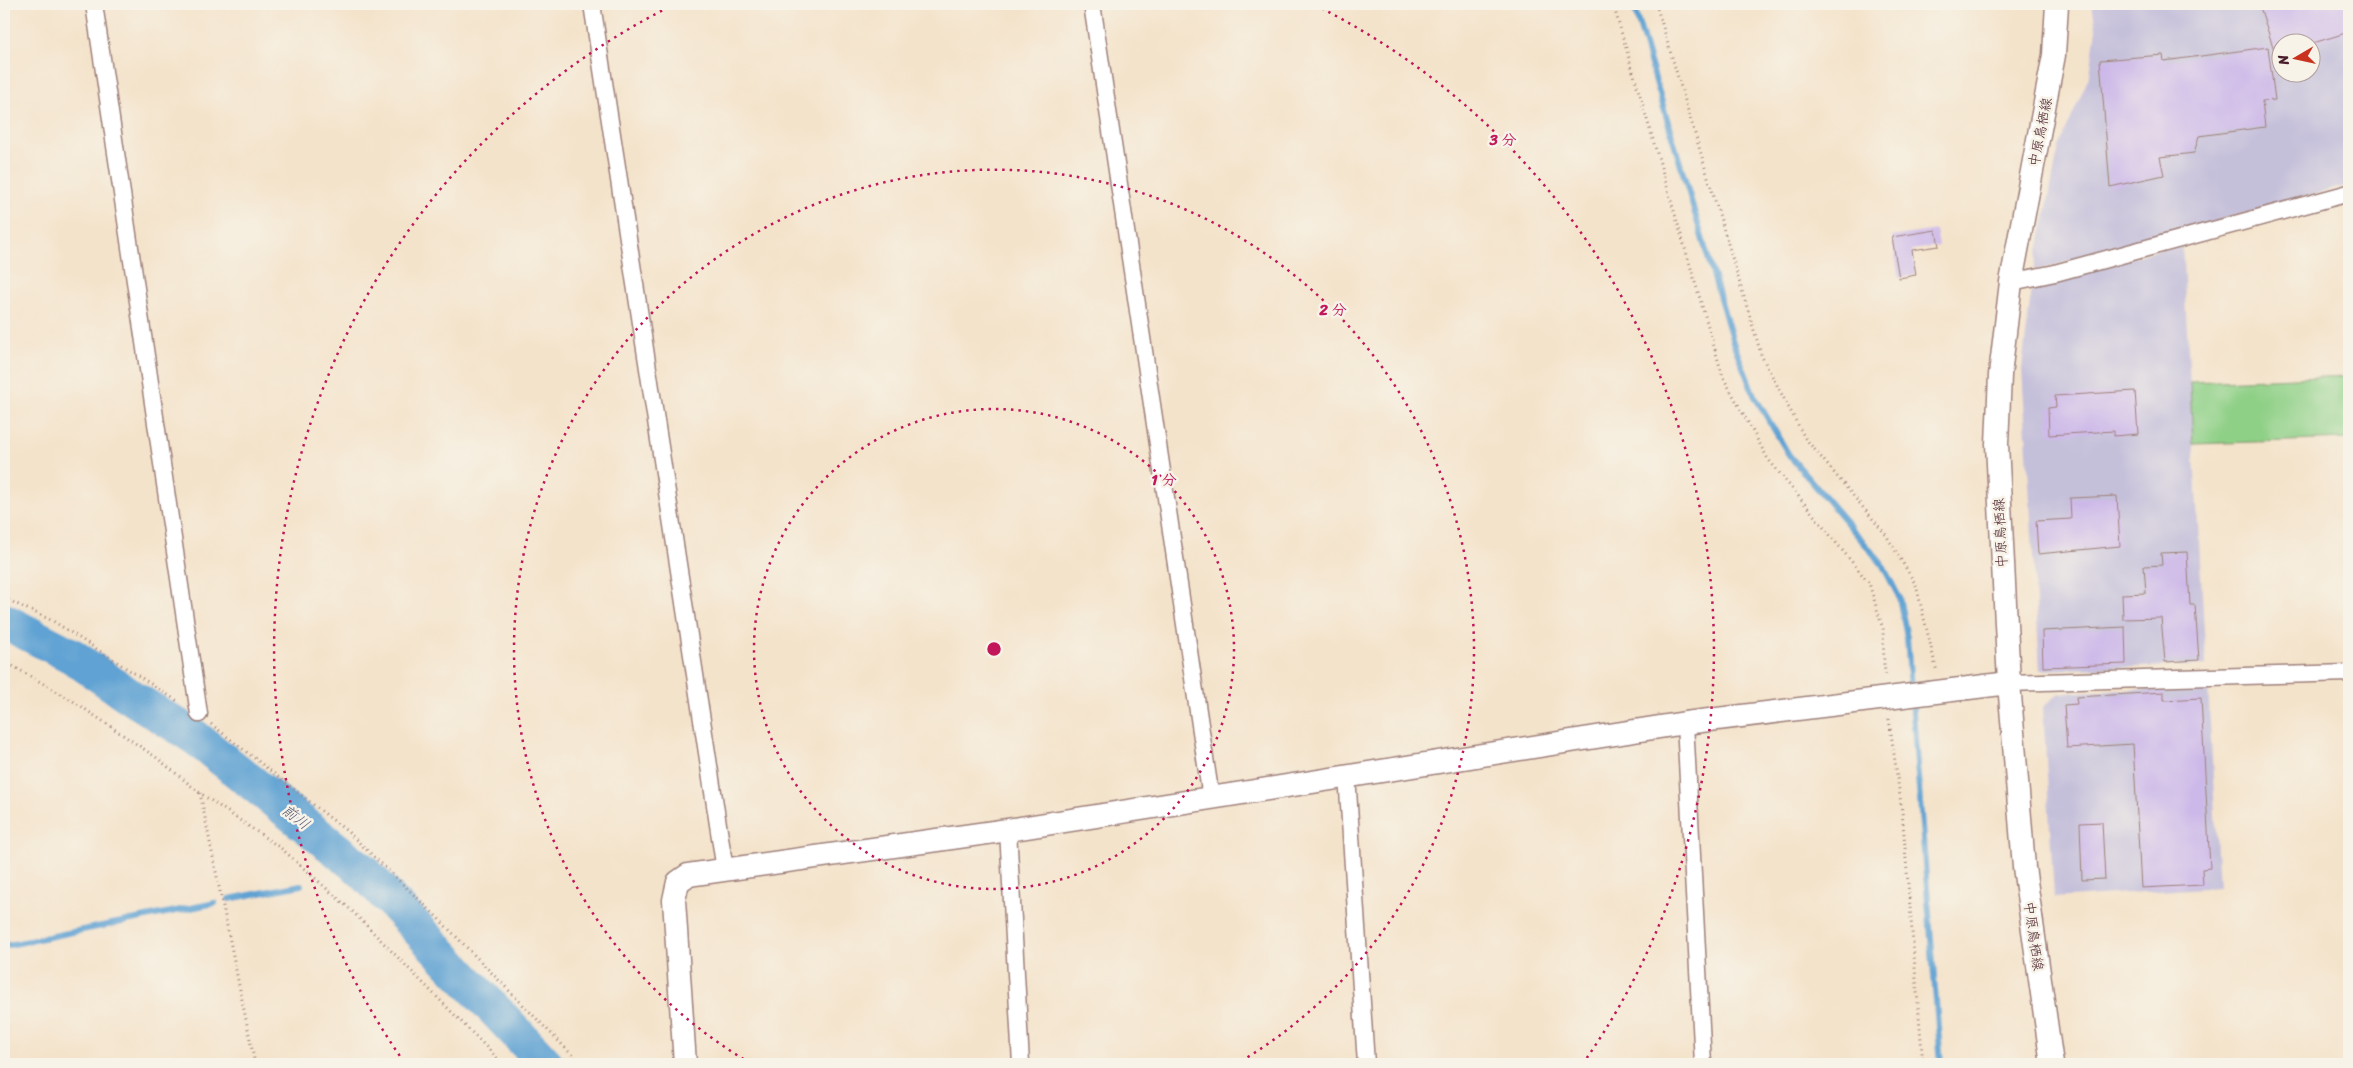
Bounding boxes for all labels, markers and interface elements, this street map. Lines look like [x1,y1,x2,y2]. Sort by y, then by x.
north arrow [2270,32,2320,82]
text: N [2271,53,2297,68]
street label: 中原鳥栖線 [2022,95,2059,169]
text: 3 分 [1488,127,1517,153]
text: 2 分 [1318,297,1347,323]
text: 1 分 [1151,467,1177,493]
street label: 中原鳥栖線 [1986,497,2015,569]
centre of rings [985,640,1003,658]
water label: 前川 [276,798,316,836]
street label: 中原鳥栖線 [2016,900,2051,972]

